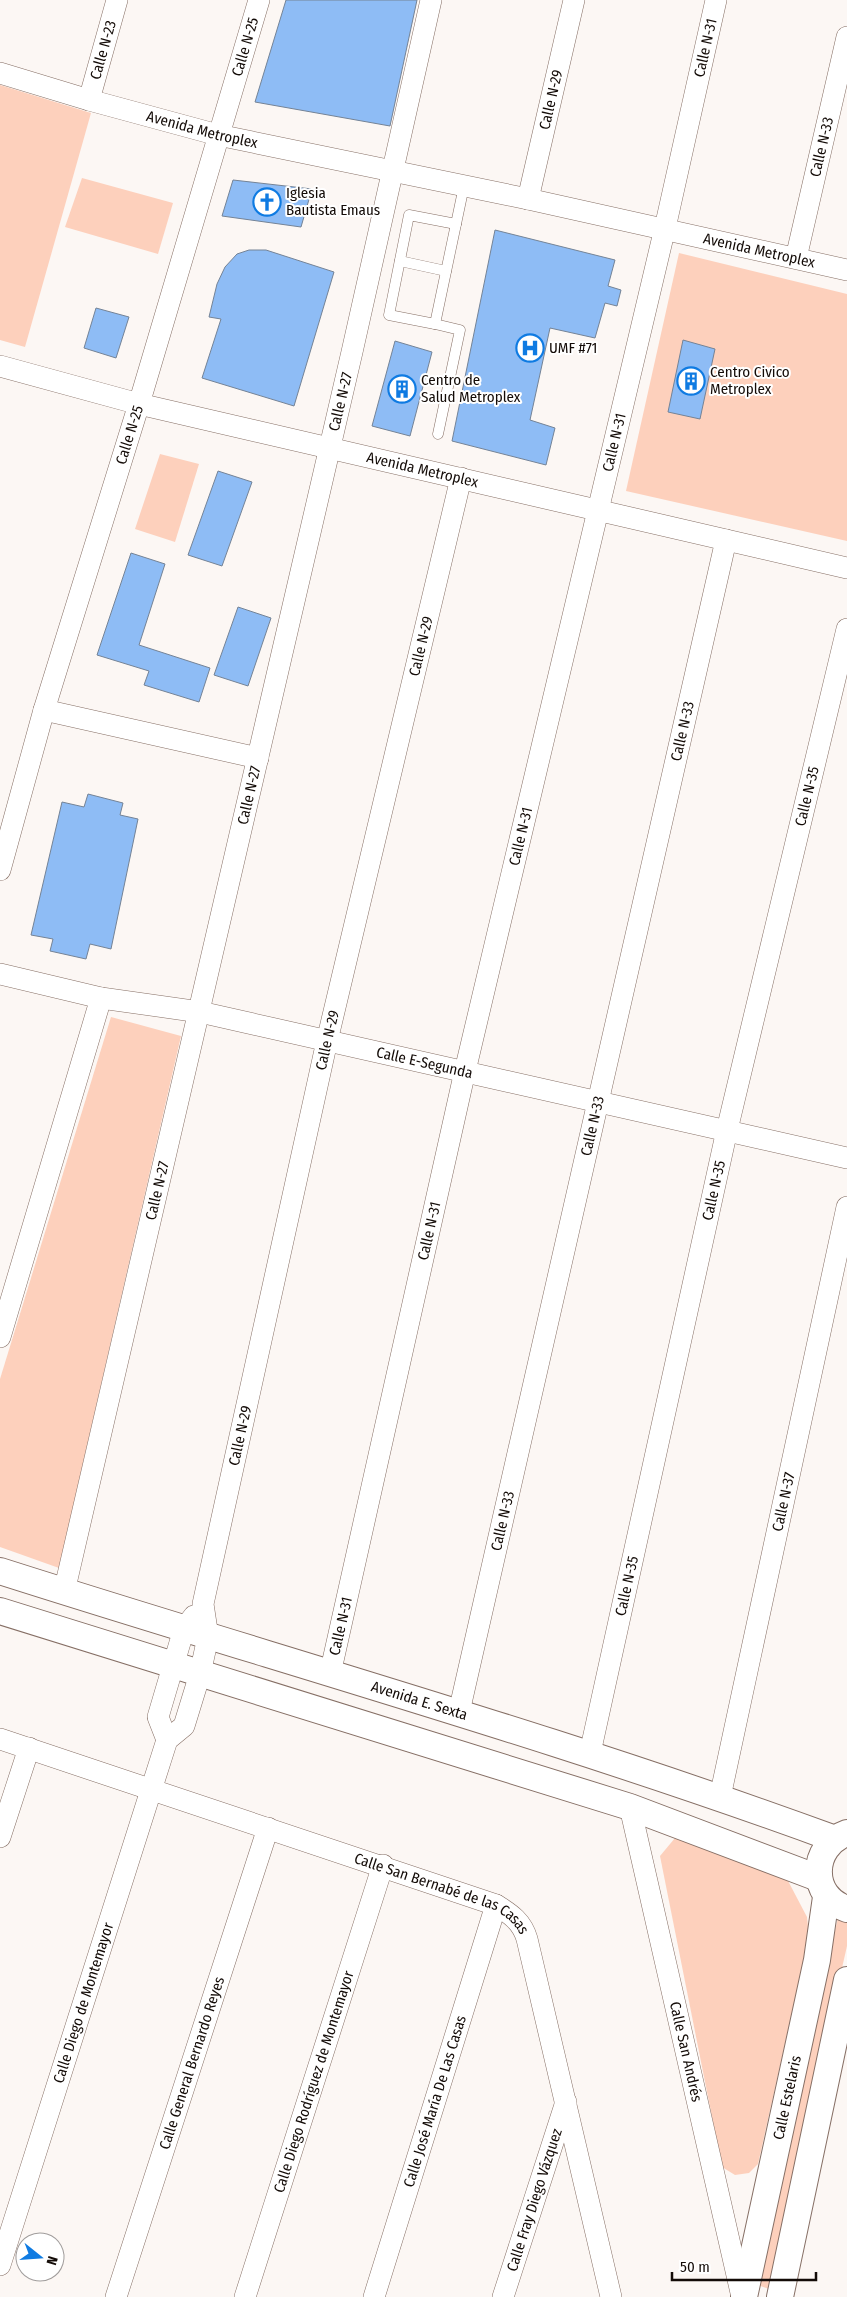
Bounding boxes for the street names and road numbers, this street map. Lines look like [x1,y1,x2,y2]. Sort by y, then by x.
street label: Calle N-25 [228,15,262,78]
street label: Calle N-31 [690,17,721,79]
street label: Calle N-23 [86,18,120,82]
street label: Calle N-29 [535,68,567,131]
street label: Avenida Metroplex [145,107,260,152]
street label: Calle N-33 [806,115,837,179]
street label: Avenida Metroplex [702,229,817,272]
street label: Calle N-27 [325,371,356,433]
street label: Calle N-25 [112,403,147,467]
street label: Calle N-31 [599,411,630,473]
street label: Avenida Metroplex [365,448,480,491]
street label: Calle N-29 [405,614,437,678]
street label: Calle N-33 [667,699,698,763]
street label: Calle N-27 [234,764,265,826]
street label: Calle N-35 [791,765,823,828]
street label: Calle N-31 [505,805,536,867]
street label: Calle N-29 [312,1008,343,1072]
street label: Calle E-Segunda [375,1043,474,1082]
street label: Calle N-33 [577,1094,608,1158]
street label: Calle N-35 [698,1159,729,1222]
street label: Calle N-27 [142,1160,173,1222]
street label: Calle N-31 [414,1200,444,1262]
street label: Calle N-29 [225,1404,255,1467]
street label: Calle N-37 [768,1471,799,1533]
street label: Calle N-33 [487,1489,518,1553]
street label: Calle N-35 [611,1554,642,1618]
street label: Calle N-31 [325,1595,356,1657]
street label: Avenida E. Sexta [369,1677,470,1724]
street label: Calle San Bernabé de las Casas [352,1849,533,1937]
street label: Calle Diego de Montemayor [49,1920,118,2086]
street label: Calle Diego Rodríguez de Montemayor [270,1968,358,2195]
street label: Calle General Bernardo Reyes [155,1974,228,2152]
street label: Calle San Andrés [666,2000,706,2104]
street label: Calle José María De Las Casas [400,2013,470,2189]
street label: Calle Estelaris [769,2054,805,2141]
street label: Calle Fray Diego Vázquez [503,2126,566,2274]

